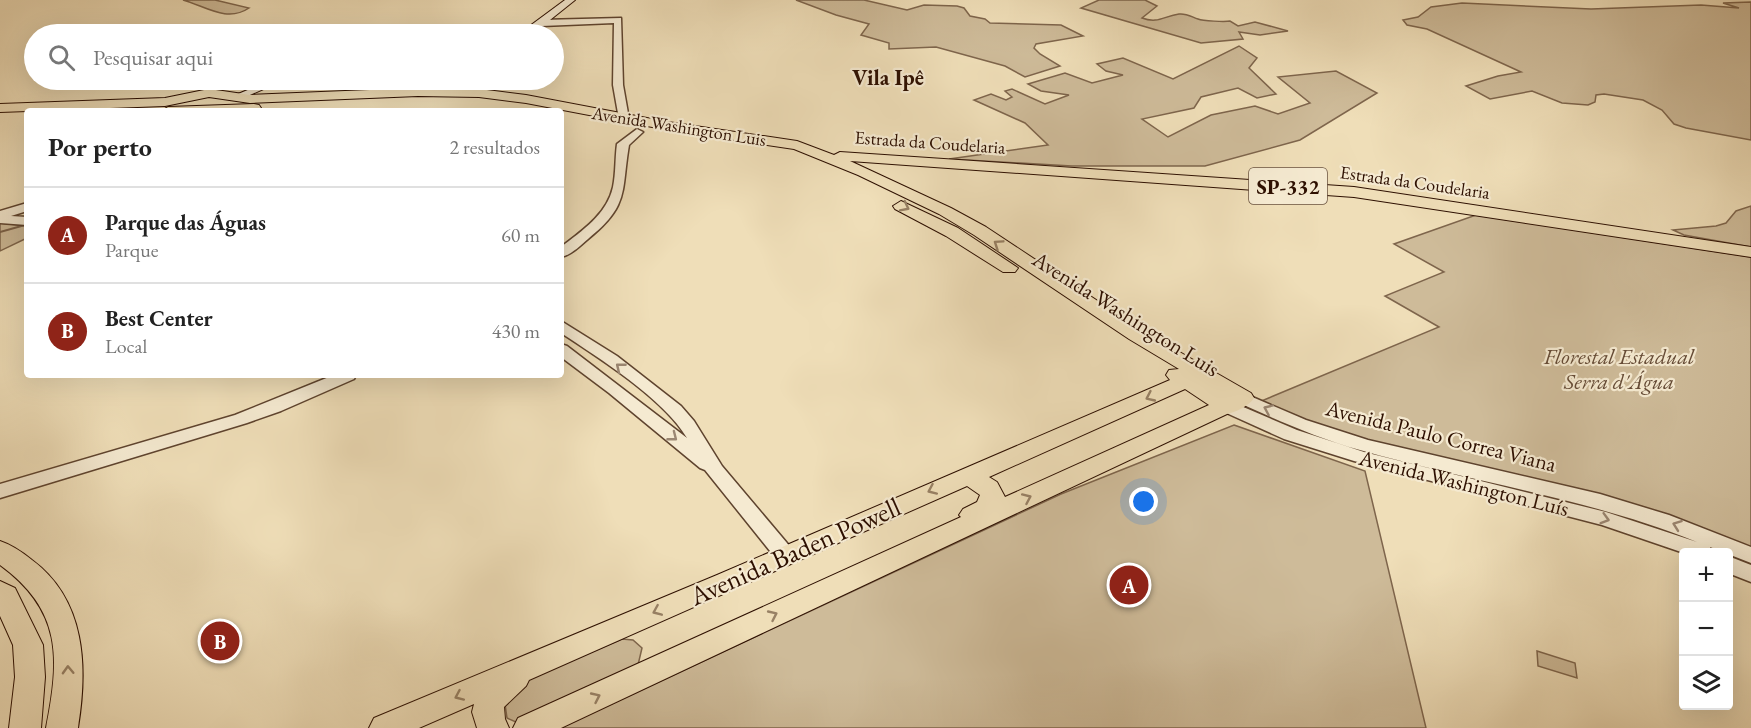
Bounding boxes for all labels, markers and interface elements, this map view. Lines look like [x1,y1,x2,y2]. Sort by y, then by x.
search box [24,24,564,90]
icon: search [45,41,78,74]
text: Pesquisar aqui [93,43,213,72]
district label: Vila Ipê [852,63,924,92]
street label: Avenida Washington Luis [589,101,768,151]
street label: Estrada da Coudelaria [854,125,1007,159]
text: Por perto [48,130,152,164]
text: 2 resultados [449,134,540,160]
street label: Estrada da Coudelaria [1339,160,1492,204]
road number: SP-332 [1249,168,1327,204]
one-way arrow [898,200,909,211]
text: Parque das Águas [105,208,266,237]
text: A [60,222,75,248]
text: 60 m [501,222,540,248]
text: Parque [105,237,158,263]
one-way arrow [994,240,1005,251]
street label: Avenida Washington Luis [1026,244,1225,383]
text: Best Center [105,304,213,333]
text: B [61,318,74,344]
text: 430 m [492,318,540,344]
text: Local [105,333,147,359]
park label: Florestal Estadual Serra d'Água [1543,342,1695,396]
one-way arrow [616,363,627,374]
one-way arrow [1145,390,1156,402]
street label: Avenida Paulo Correa Viana [1322,393,1559,479]
one-way arrow [1263,405,1274,417]
one-way arrow [666,430,677,441]
street label: Avenida Washington Luís [1355,443,1572,523]
one-way arrow [928,483,939,495]
your location [1129,487,1158,516]
street label: Avenida Baden Powell [683,489,906,614]
one-way arrow [1020,494,1031,506]
one-way arrow [1599,512,1610,524]
one-way arrow [1672,520,1683,533]
map controls [1679,548,1733,710]
button: + [1679,548,1733,602]
pin: A [1110,562,1148,608]
button: − [1679,602,1733,656]
one-way arrow [653,604,664,616]
one-way arrow [767,610,778,622]
pin: B [200,618,240,664]
button: layers [1679,656,1733,710]
one-way arrow [62,666,75,675]
one-way arrow [454,689,465,701]
one-way arrow [590,692,601,704]

